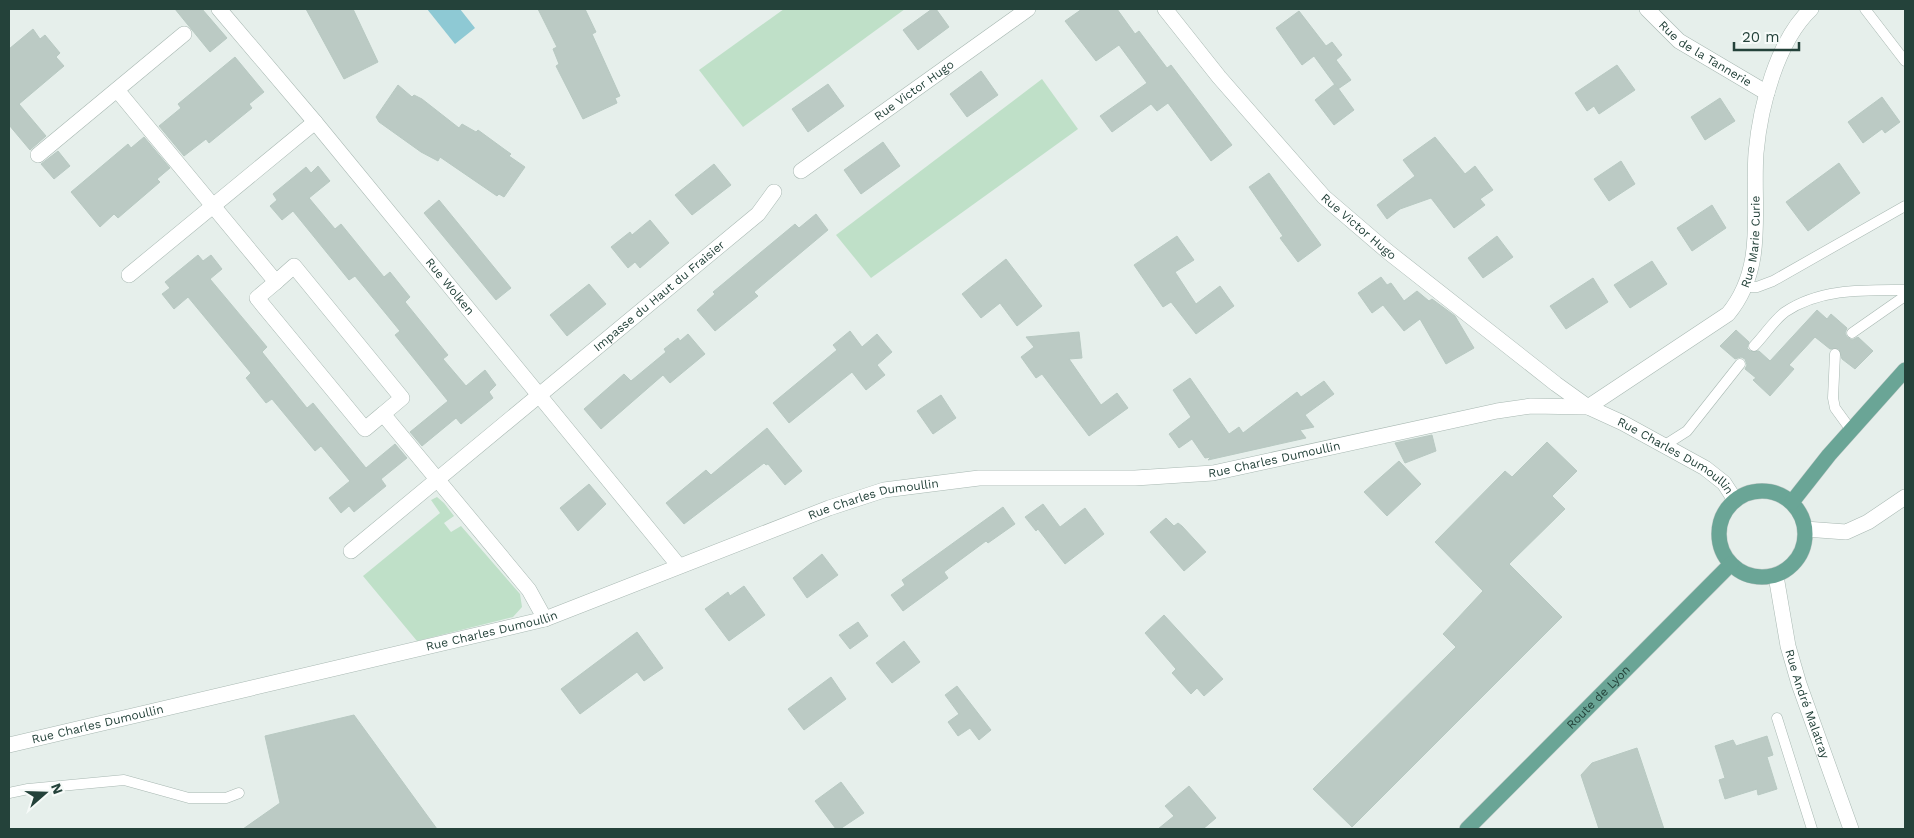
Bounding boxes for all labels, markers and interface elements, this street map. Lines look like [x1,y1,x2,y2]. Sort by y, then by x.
street label: Rue de la Tannerie [1656,18,1754,89]
scale bar [1734,20,1799,52]
text: 20 m [1742,28,1780,46]
street label: Rue Victor Hugo [872,57,957,123]
street label: Rue Victor Hugo [1318,191,1399,263]
street label: Rue Marie Curie [1738,195,1763,290]
street label: Impasse du Haut du Fraisier [591,237,728,354]
street label: Rue Wolken [423,255,477,318]
street label: Rue Charles Dumoullin [1615,414,1736,497]
street label: Rue Charles Dumoullin [1208,438,1342,480]
street label: Rue Charles Dumoullin [806,476,939,523]
street label: Rue Charles Dumoullin [425,608,559,654]
street label: Rue André Malatray [1782,648,1832,761]
street label: Route de Lyon [1564,663,1633,732]
street label: Rue Charles Dumoullin [30,702,165,746]
north arrow [20,768,70,818]
text: N [48,781,67,796]

